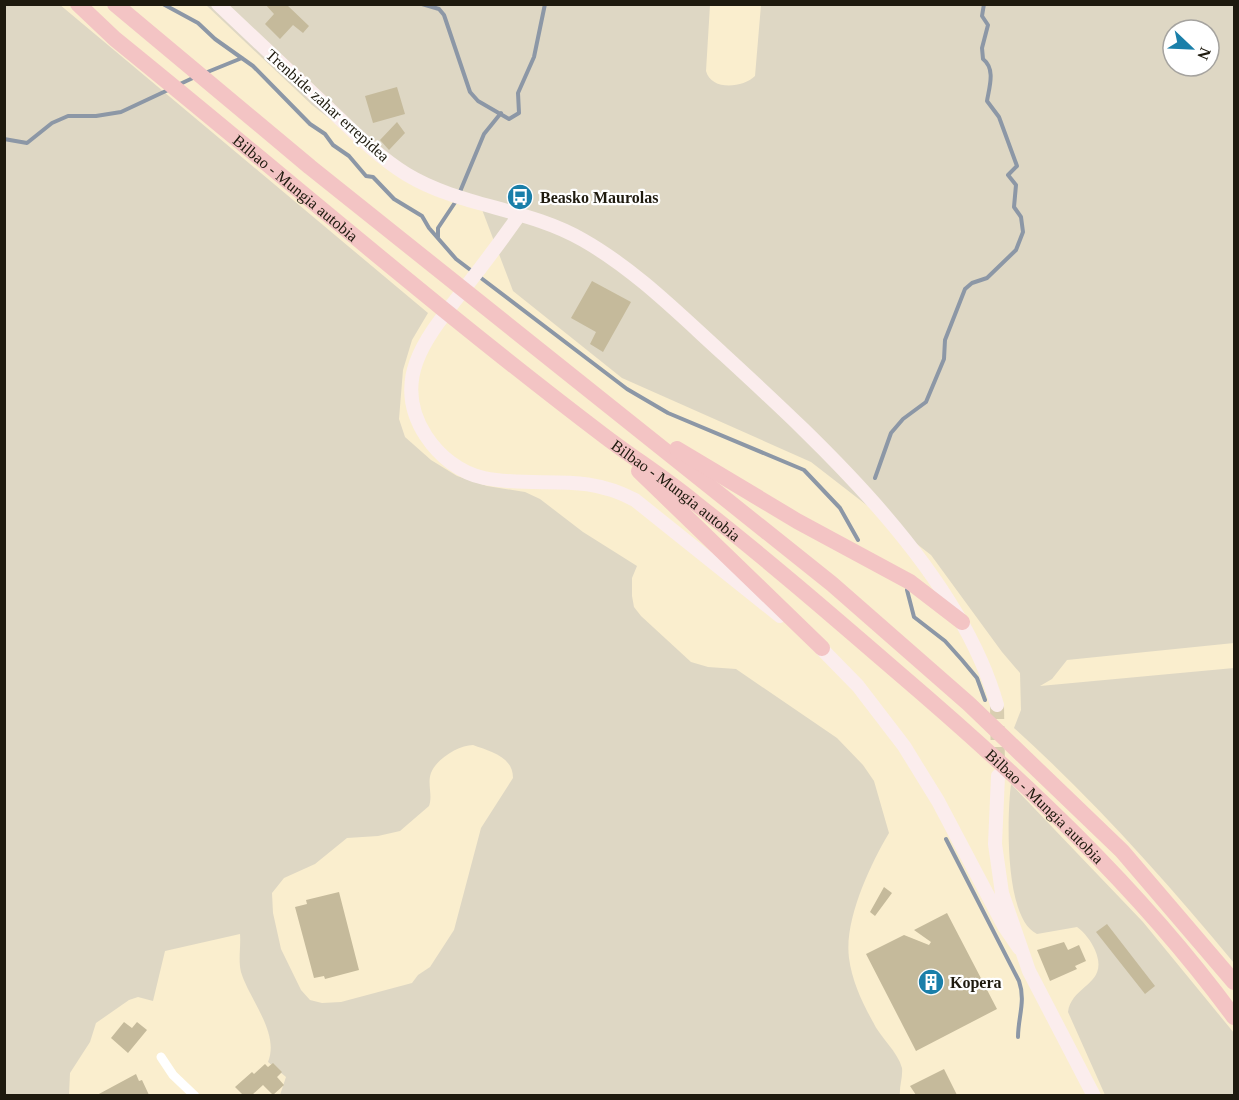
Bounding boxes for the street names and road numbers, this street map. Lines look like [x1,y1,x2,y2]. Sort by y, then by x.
street label: Trenbide zahar errepidea [262,46,393,166]
street label: Bilbao - Mungia autobia [230,132,361,245]
street label: Bilbao - Mungia autobia [608,436,744,545]
street label: Bilbao - Mungia autobia [982,746,1107,867]

